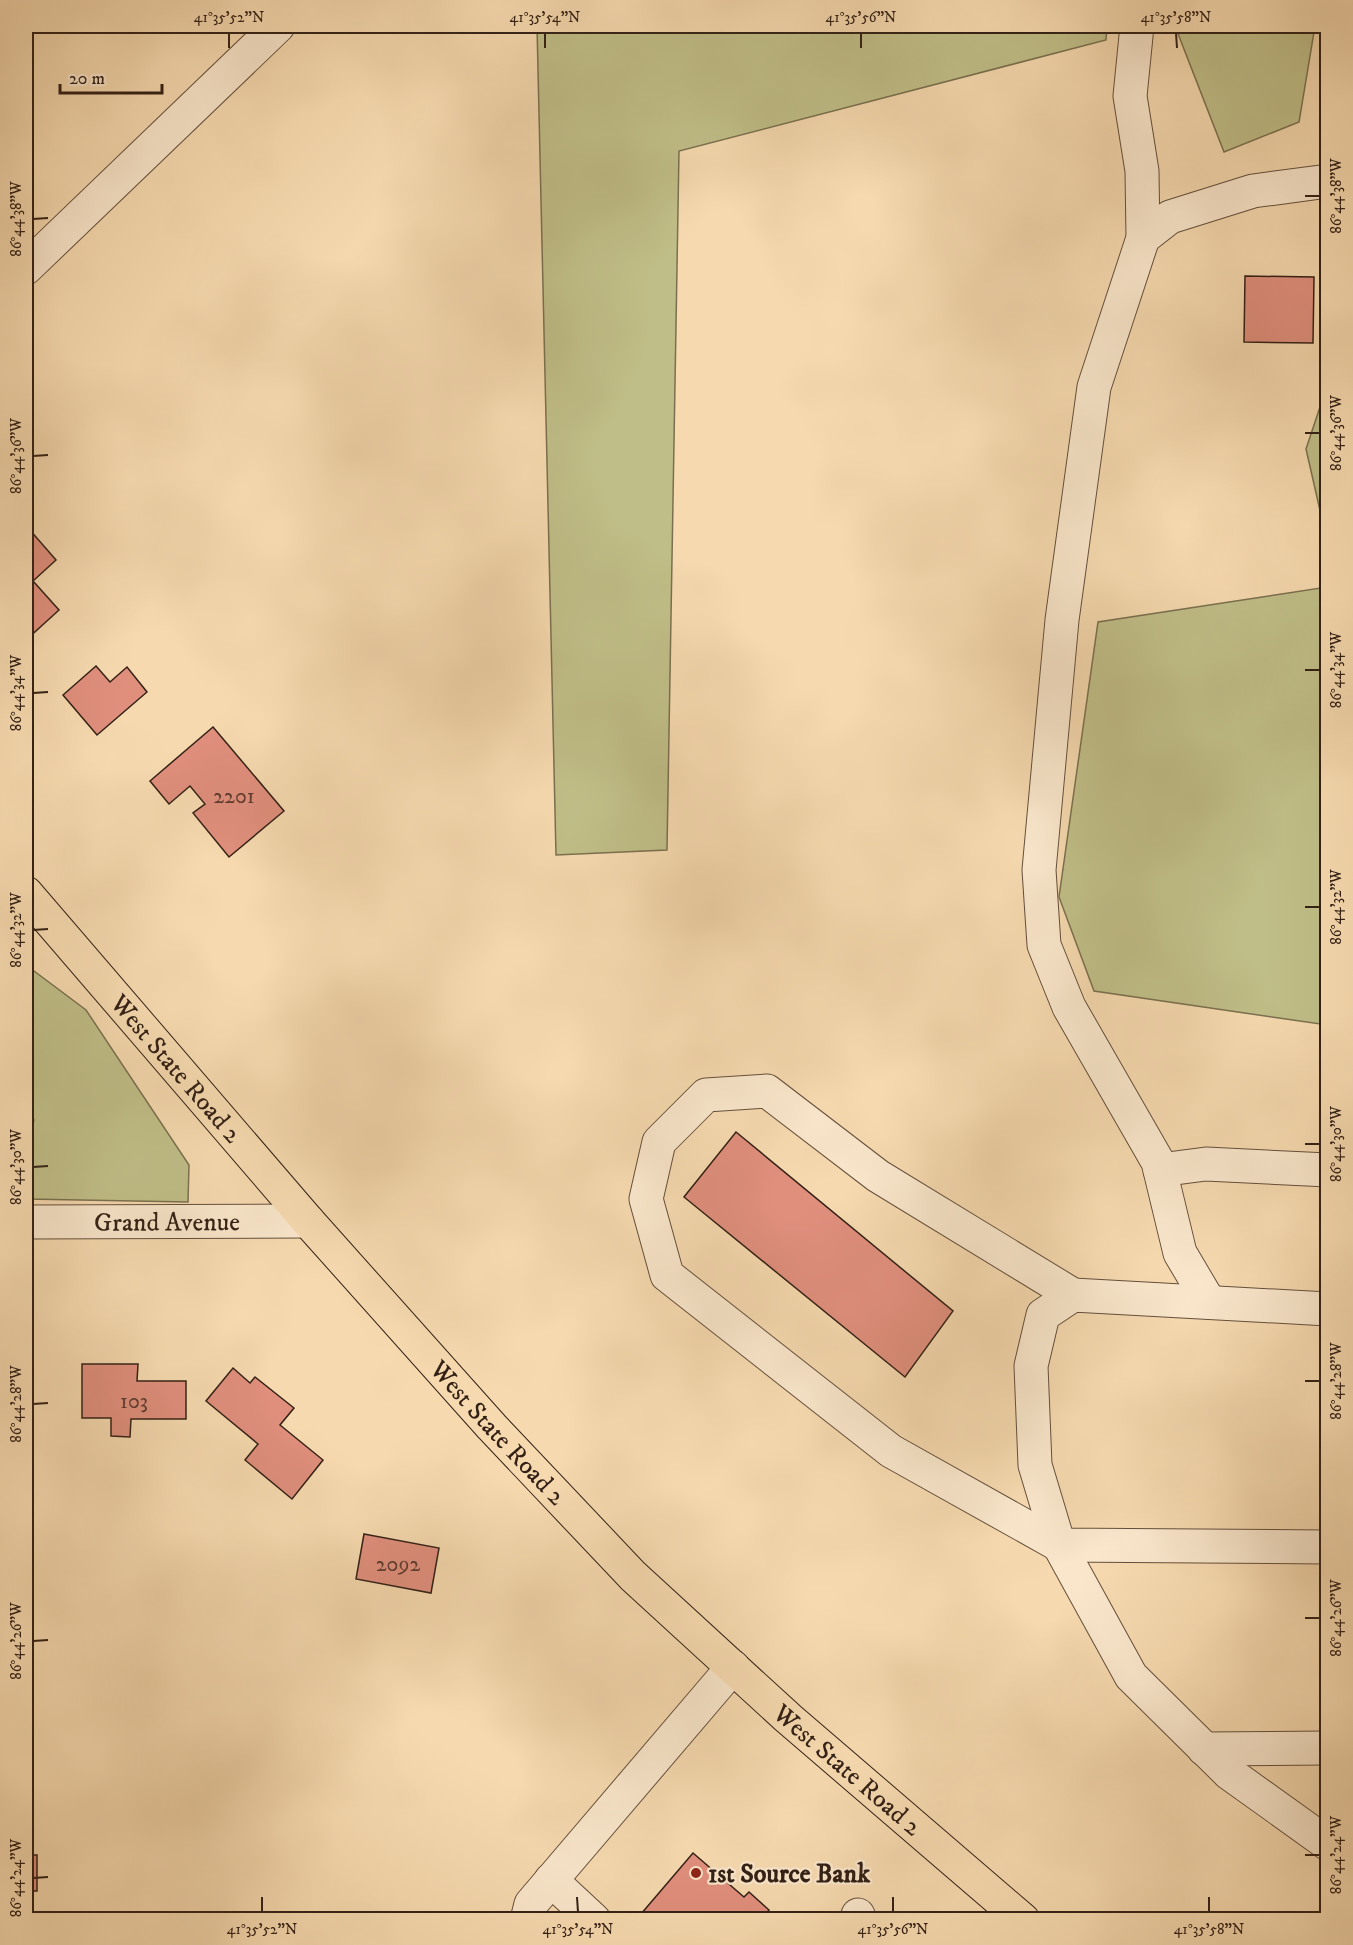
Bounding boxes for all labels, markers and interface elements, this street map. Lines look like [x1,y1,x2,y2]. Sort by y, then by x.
text: 41°35'52"N [194,8,264,27]
text: 41°35'54"N [510,8,580,27]
text: 41°35'56"N [826,8,896,27]
text: 41°35'58"N [1141,8,1211,27]
scale bar [60,57,162,95]
text: 20 m [69,68,105,90]
text: 86°44'38"W [1327,158,1346,234]
text: 86°44'38"W [7,181,26,257]
text: 86°44'36"W [1327,395,1346,471]
text: 86°44'36"W [7,418,26,494]
text: 86°44'34"W [1327,631,1346,708]
text: 86°44'34"W [7,654,26,731]
house number: 2201 [213,783,255,810]
text: 86°44'32"W [1327,869,1346,945]
text: 86°44'32"W [7,892,26,968]
street label: West State Road 2 [102,987,249,1151]
text: 86°44'30"W [1327,1106,1346,1182]
text: 86°44'30"W [7,1129,26,1205]
street label: Grand Avenue [94,1206,240,1240]
text: 86°44'28"W [1327,1342,1346,1420]
street label: West State Road 2 [421,1353,573,1513]
text: 86°44'28"W [7,1365,26,1443]
house number: 103 [120,1388,148,1415]
house number: 2092 [376,1551,420,1578]
text: 86°44'26"W [1327,1579,1346,1657]
text: 86°44'26"W [7,1602,26,1680]
street label: West State Road 2 [765,1697,928,1844]
text: 86°44'24"W [1327,1816,1346,1894]
text: 86°44'24"W [7,1839,26,1917]
place label: 1st Source Bank [708,1858,871,1891]
marker: 1st Source Bank [689,1866,703,1880]
text: 41°35'52"N [227,1920,297,1939]
text: 41°35'54"N [543,1920,613,1939]
text: 41°35'56"N [858,1920,928,1939]
text: 41°35'58"N [1174,1920,1244,1939]

